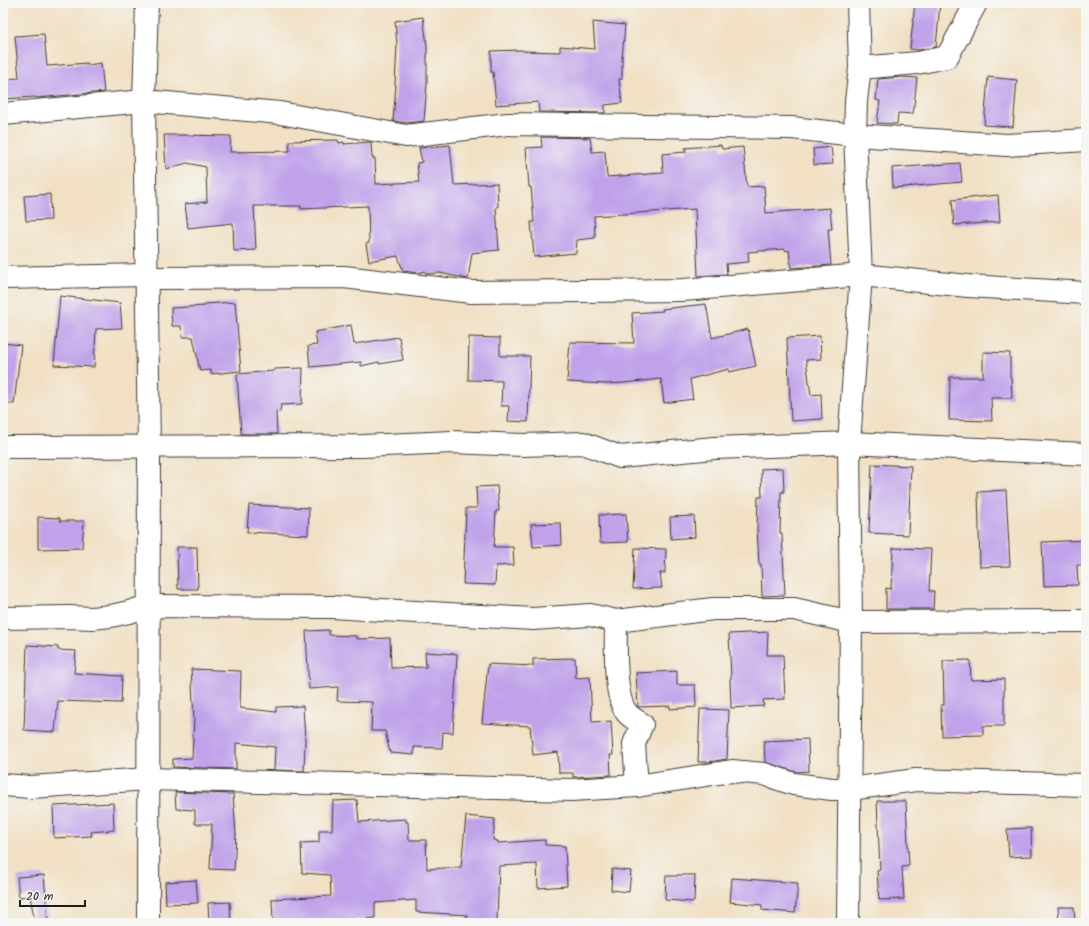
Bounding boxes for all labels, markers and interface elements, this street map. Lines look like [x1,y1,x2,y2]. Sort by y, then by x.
scale bar [20,882,85,908]
text: 20 m [26,887,54,906]

